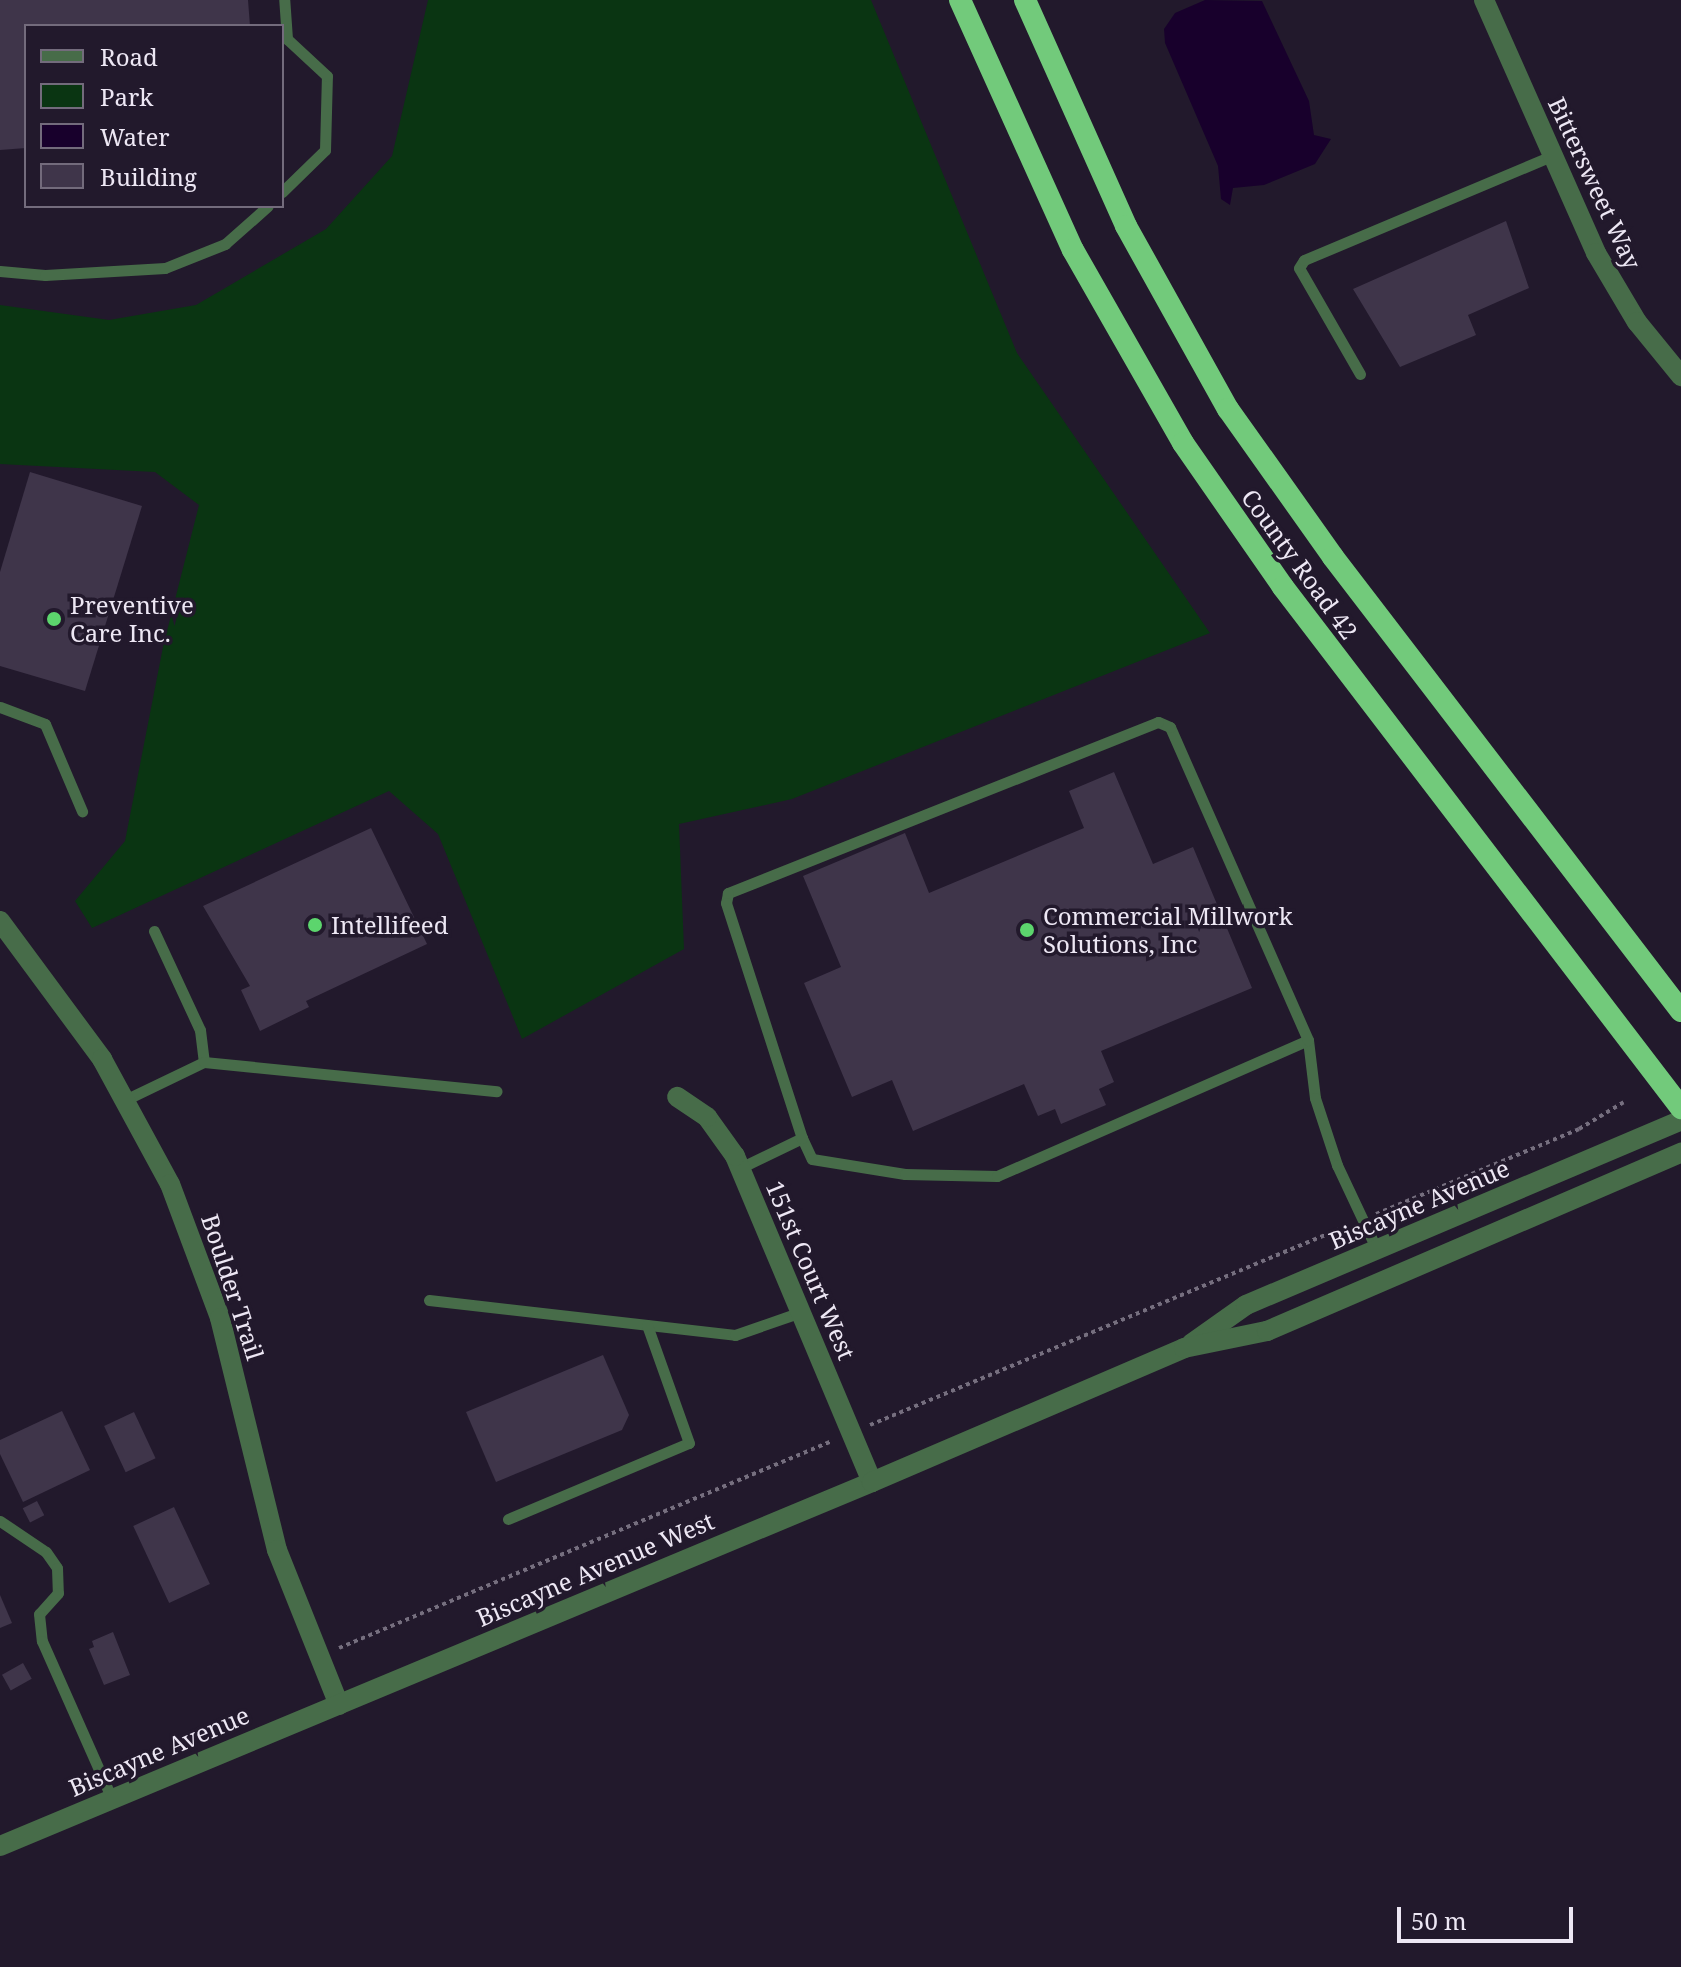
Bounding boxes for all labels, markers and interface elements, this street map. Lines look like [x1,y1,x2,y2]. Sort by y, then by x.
legend [24,24,284,208]
text: Road [100,40,158,73]
text: Park [100,80,153,113]
street label: Bittersweet Way [1543,92,1647,274]
text: Water [100,120,170,153]
text: Building [100,160,197,193]
street label: County Road 42 [1236,483,1364,645]
place label: Preventive Care Inc. [70,591,194,647]
marker: Preventive Care Inc. [45,610,63,628]
place label: Commercial Millwork Solutions, Inc [1043,902,1293,958]
place label: Intellifeed [331,911,448,939]
marker: Intellifeed [306,916,324,934]
marker: Commercial Millwork Solutions, Inc [1018,921,1036,939]
street label: Biscayne Avenue [1325,1153,1513,1255]
street label: 151st Court West [760,1176,862,1364]
street label: Boulder Trail [196,1211,270,1363]
street label: Biscayne Avenue West [472,1506,718,1632]
street label: Biscayne Avenue [65,1700,253,1802]
scale bar [1401,1891,1577,1941]
text: 50 m [1411,1904,1467,1937]

